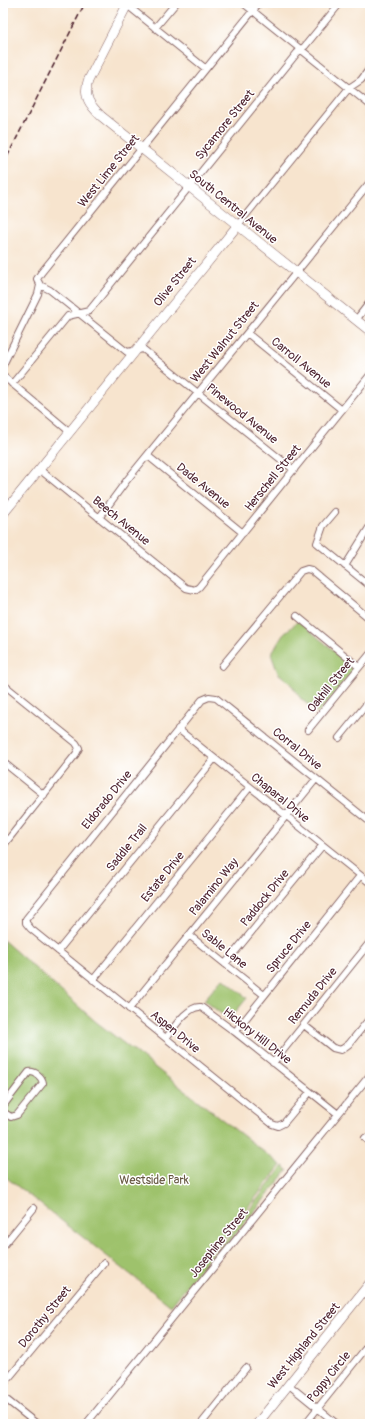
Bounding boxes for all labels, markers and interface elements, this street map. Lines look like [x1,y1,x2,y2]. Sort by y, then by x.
street label: Sycamore Street [192,87,258,163]
street label: West Lime Street [75,131,143,210]
street label: South Central Avenue [186,167,280,247]
street label: Olive Street [150,254,200,310]
street label: West Walnut Street [188,298,263,386]
street label: Carroll Avenue [268,334,334,392]
street label: Pinewood Avenue [203,381,281,447]
street label: Herschell Street [242,442,304,514]
street label: Dade Avenue [173,460,233,512]
street label: Beech Avenue [89,493,153,549]
street label: Oakhill Street [304,654,358,716]
street label: Corral Drive [269,725,325,773]
street label: Eldorado Drive [79,767,135,832]
street label: Chaparal Drive [248,770,312,826]
street label: Saddle Trail [103,821,151,875]
street label: Estate Drive [138,849,188,905]
street label: Palamino Way [186,855,242,919]
street label: Paddock Drive [237,866,293,930]
street label: Spruce Drive [263,918,315,976]
street label: Sable Lane [198,926,250,972]
street label: Remuda Drive [285,964,341,1028]
street label: Hickory Hill Drive [220,1005,294,1067]
street label: Aspen Drive [147,1007,203,1057]
park label: Westside Park [119,1173,189,1188]
street label: Josephine Street [186,1205,252,1281]
street label: Dorothy Street [16,1283,75,1351]
street label: West Highland Street [265,1300,343,1392]
street label: Poppy Circle [304,1349,354,1405]

